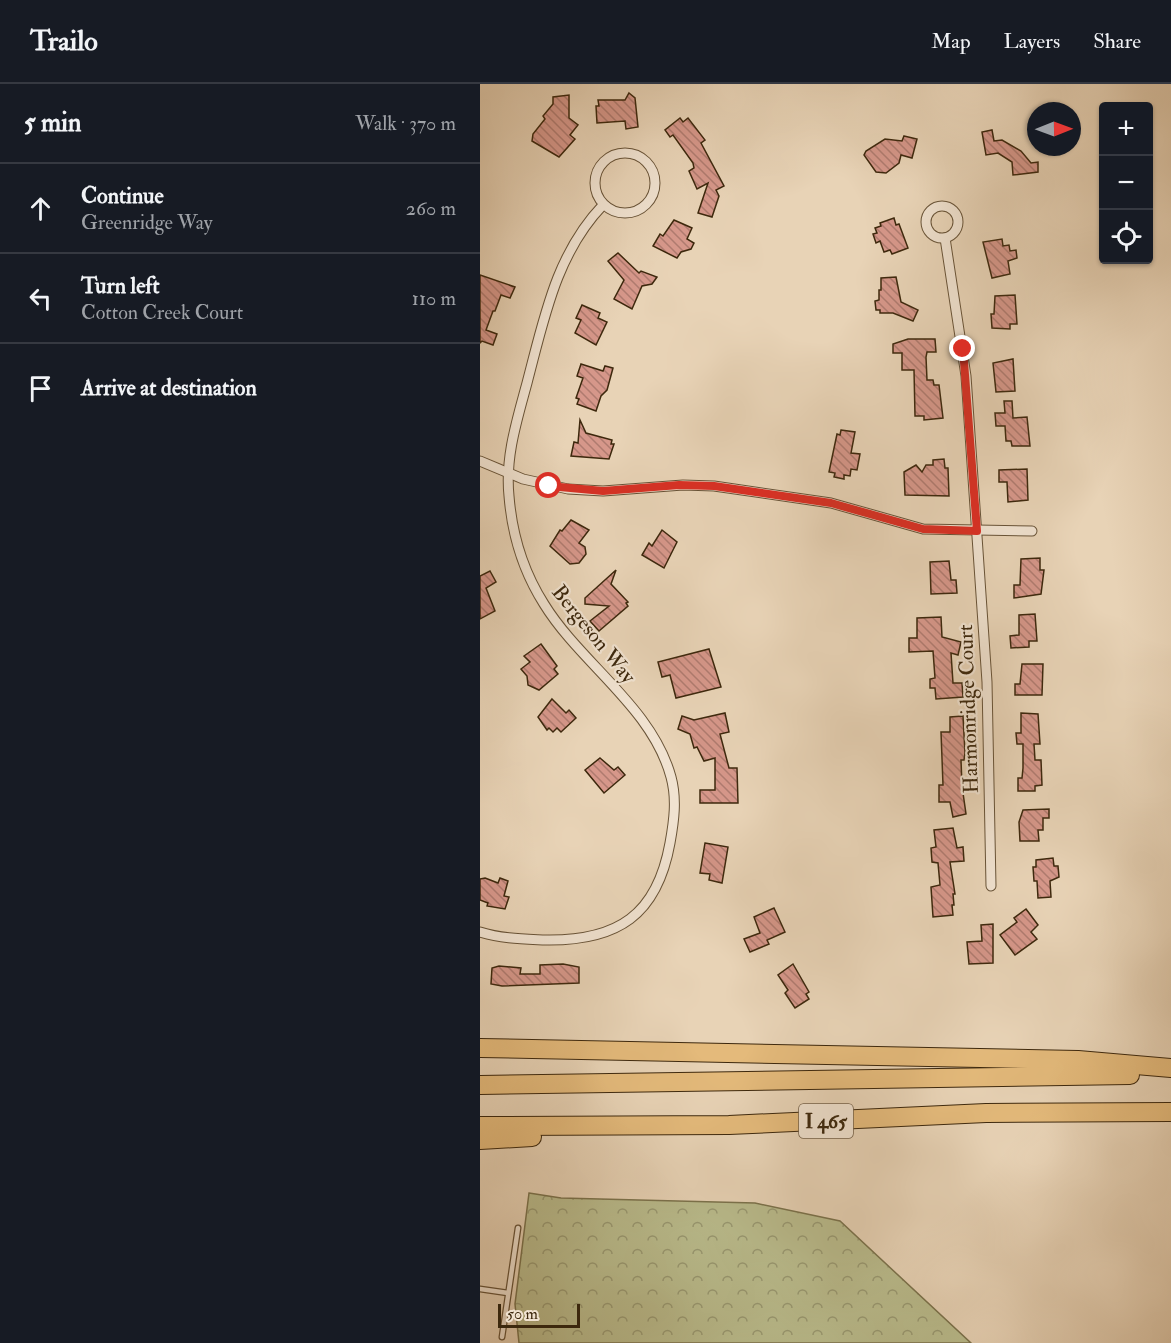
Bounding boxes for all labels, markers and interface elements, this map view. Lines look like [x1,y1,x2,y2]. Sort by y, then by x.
text: Trailo [30,24,98,59]
text: Map [931,28,971,55]
text: Layers [1004,28,1060,55]
text: Share [1093,28,1141,55]
north arrow [1027,102,1081,156]
map controls [1099,102,1153,264]
button: + [1099,102,1153,156]
text: 5 min [24,107,81,139]
text: Walk · 370 m [355,111,456,136]
button: − [1099,156,1153,210]
text: Continue [81,182,164,210]
icon: ahead [24,192,57,225]
text: 260 m [406,196,456,221]
text: Greenridge Way [81,210,213,235]
button: locate [1099,210,1153,264]
text: Turn left [81,272,160,300]
icon: left [24,282,57,315]
text: 110 m [412,286,456,311]
text: Cotton Creek Court [81,300,243,325]
route end [949,335,975,361]
icon: arrive [24,372,57,405]
text: Arrive at destination [81,374,257,402]
route start [535,472,561,498]
street label: Bergeson Way [546,580,642,690]
street label: Harmonridge Court [952,624,985,794]
road number: I 465 [799,1104,853,1138]
scale bar [498,1301,580,1328]
text: 50 m [507,1304,538,1324]

